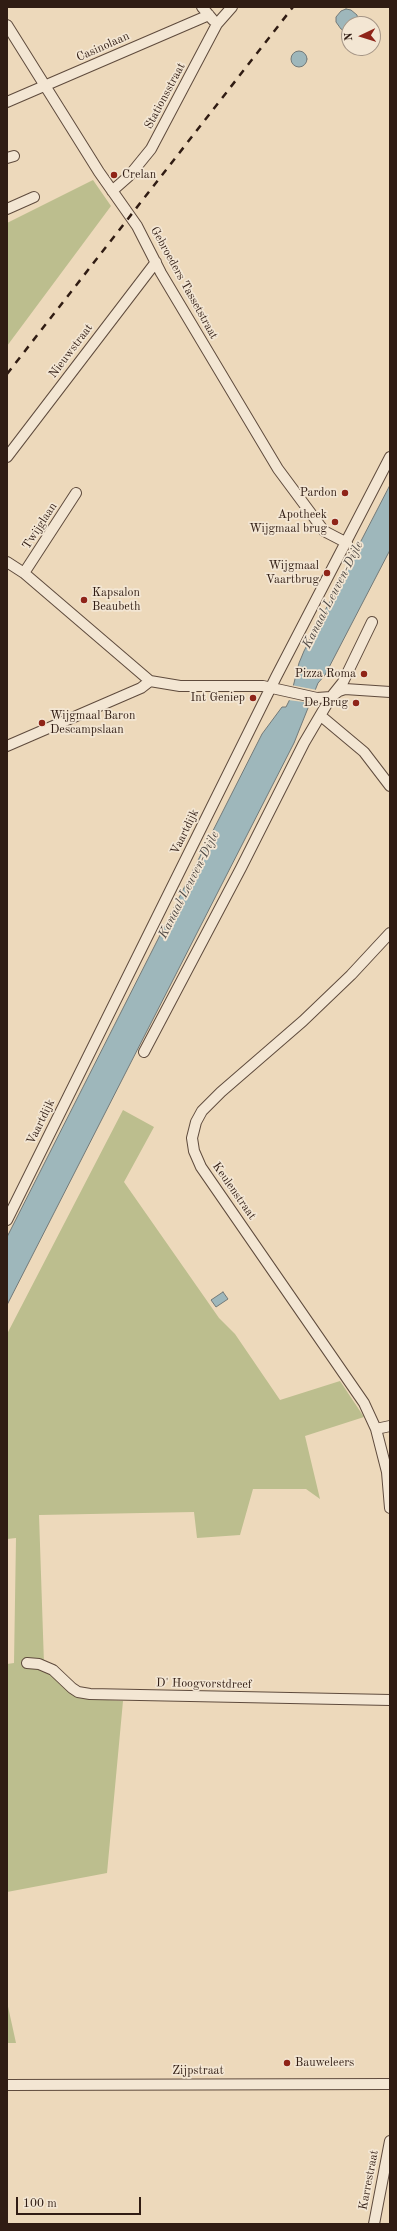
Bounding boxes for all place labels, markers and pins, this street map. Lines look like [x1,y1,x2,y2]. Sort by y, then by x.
place label: Crelan [122,168,156,182]
marker: Crelan [109,170,119,180]
place label: Pardon [300,486,337,500]
marker: Pardon [340,488,350,498]
place label: Apotheek Wijgmaal brug [249,508,327,536]
marker: Apotheek Wijgmaal brug [330,517,340,527]
place label: Wijgmaal Vaartbrug [266,559,319,587]
marker: Wijgmaal Vaartbrug [322,568,332,578]
place label: Kapsalon Beaubeth [92,586,141,614]
marker: Kapsalon Beaubeth [79,595,89,605]
place label: Pizza Roma [295,667,356,681]
marker: Pizza Roma [359,669,369,679]
place label: Int Geniep [191,691,245,705]
marker: Int Geniep [248,693,258,703]
place label: De Brug [304,696,348,710]
marker: De Brug [351,698,361,708]
place label: Wijgmaal Baron Descampslaan [50,709,135,737]
marker: Wijgmaal Baron Descampslaan [37,718,47,728]
place label: Bauweleers [295,2056,354,2070]
marker: Bauweleers [282,2058,292,2068]

